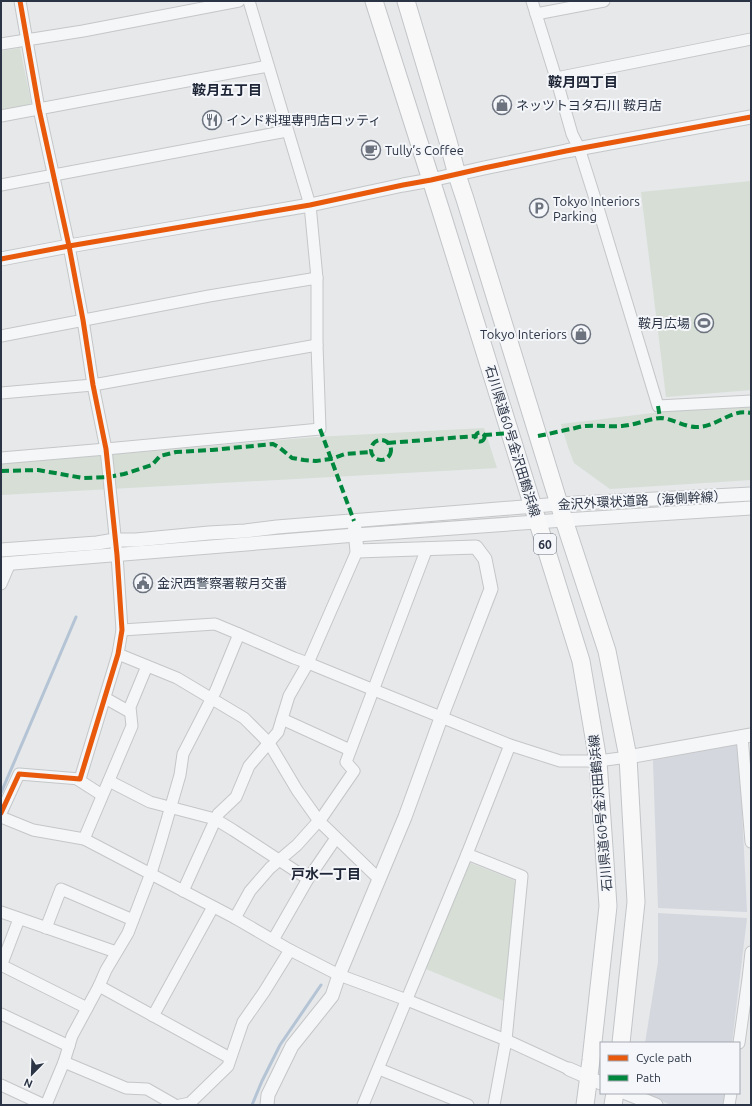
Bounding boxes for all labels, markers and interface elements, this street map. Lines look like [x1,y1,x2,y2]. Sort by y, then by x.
district label: 鞍月四丁目 [548,74,618,90]
district label: 鞍月五丁目 [192,82,262,98]
shop icon: ネッツトヨタ石川 鞍月店 [491,94,513,116]
place label: ネッツトヨタ石川 鞍月店 [516,98,662,112]
restaurant icon: インド料理専門店ロッティ [201,109,223,131]
place label: インド料理専門店ロッティ [226,113,381,127]
cafe icon: Tully’s Coffee [360,139,382,161]
place label: Tully’s Coffee [385,143,464,157]
place label: Tokyo Interiors Parking [553,194,640,223]
parking icon: Tokyo Interiors Parking [528,197,550,219]
sports icon: 鞍月広場 [693,312,715,334]
place label: 鞍月広場 [638,316,690,330]
shop icon: Tokyo Interiors [570,323,592,345]
place label: Tokyo Interiors [480,327,567,341]
street label: 石川県道60号金沢田鶴浜線 [483,364,543,518]
street label: 金沢外環状道路（海側幹線） [557,489,727,511]
road number: 60 [534,534,556,554]
public building icon: 金沢西警察署鞍月交番 [132,572,154,594]
place label: 金沢西警察署鞍月交番 [157,576,287,590]
street label: 石川県道60号金沢田鶴浜線 [586,734,614,892]
district label: 戸水一丁目 [291,866,361,882]
legend [600,1042,740,1094]
text: Cycle path [636,1051,692,1064]
north arrow [12,1054,52,1094]
text: Path [636,1071,661,1084]
text: N [22,1076,34,1090]

